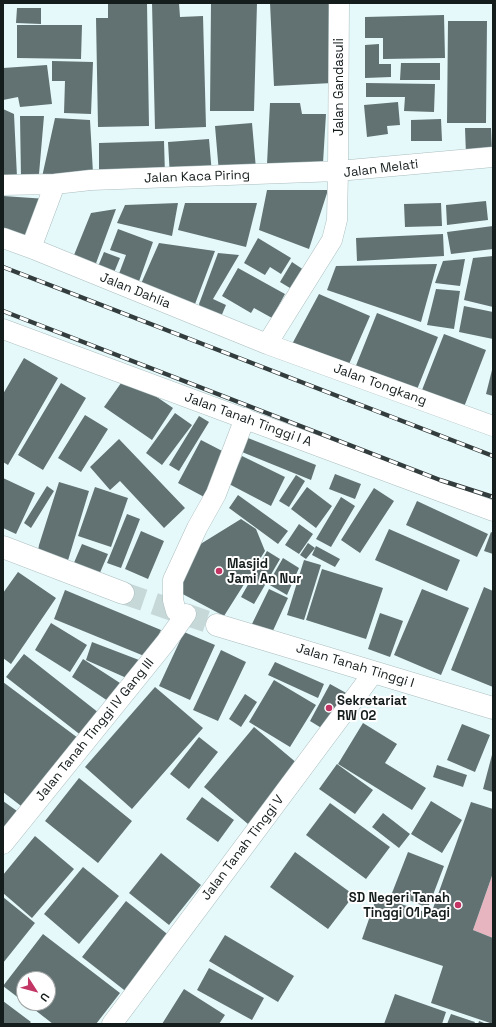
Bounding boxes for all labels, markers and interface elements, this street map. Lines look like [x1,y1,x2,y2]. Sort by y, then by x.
street label: Jalan Gandasuli [331,38,347,136]
street label: Jalan Melati [343,157,419,181]
street label: Jalan Kaca Piring [144,167,250,187]
street label: Jalan Dahlia [97,270,173,312]
street label: Jalan Tongkang [331,361,429,409]
street label: Jalan Tanah Tinggi I A [182,390,314,450]
place label: Masjid Jami An Nur [227,556,301,587]
marker: Masjid Jami An Nur [214,566,224,576]
street label: Jalan Tanah Tinggi I [294,641,416,691]
street label: Jalan Tanah Tinggi IV Gang III [33,655,157,805]
place label: Sekretariat RW 02 [337,693,407,724]
marker: Sekretariat RW 02 [324,703,334,713]
street label: Jalan Tanah Tinggi V [198,792,288,904]
place label: SD Negeri Tanah Tinggi 01 Pagi [349,890,450,921]
marker: SD Negeri Tanah Tinggi 01 Pagi [453,900,463,910]
north arrow [16,971,56,1011]
text: U [37,990,53,1005]

